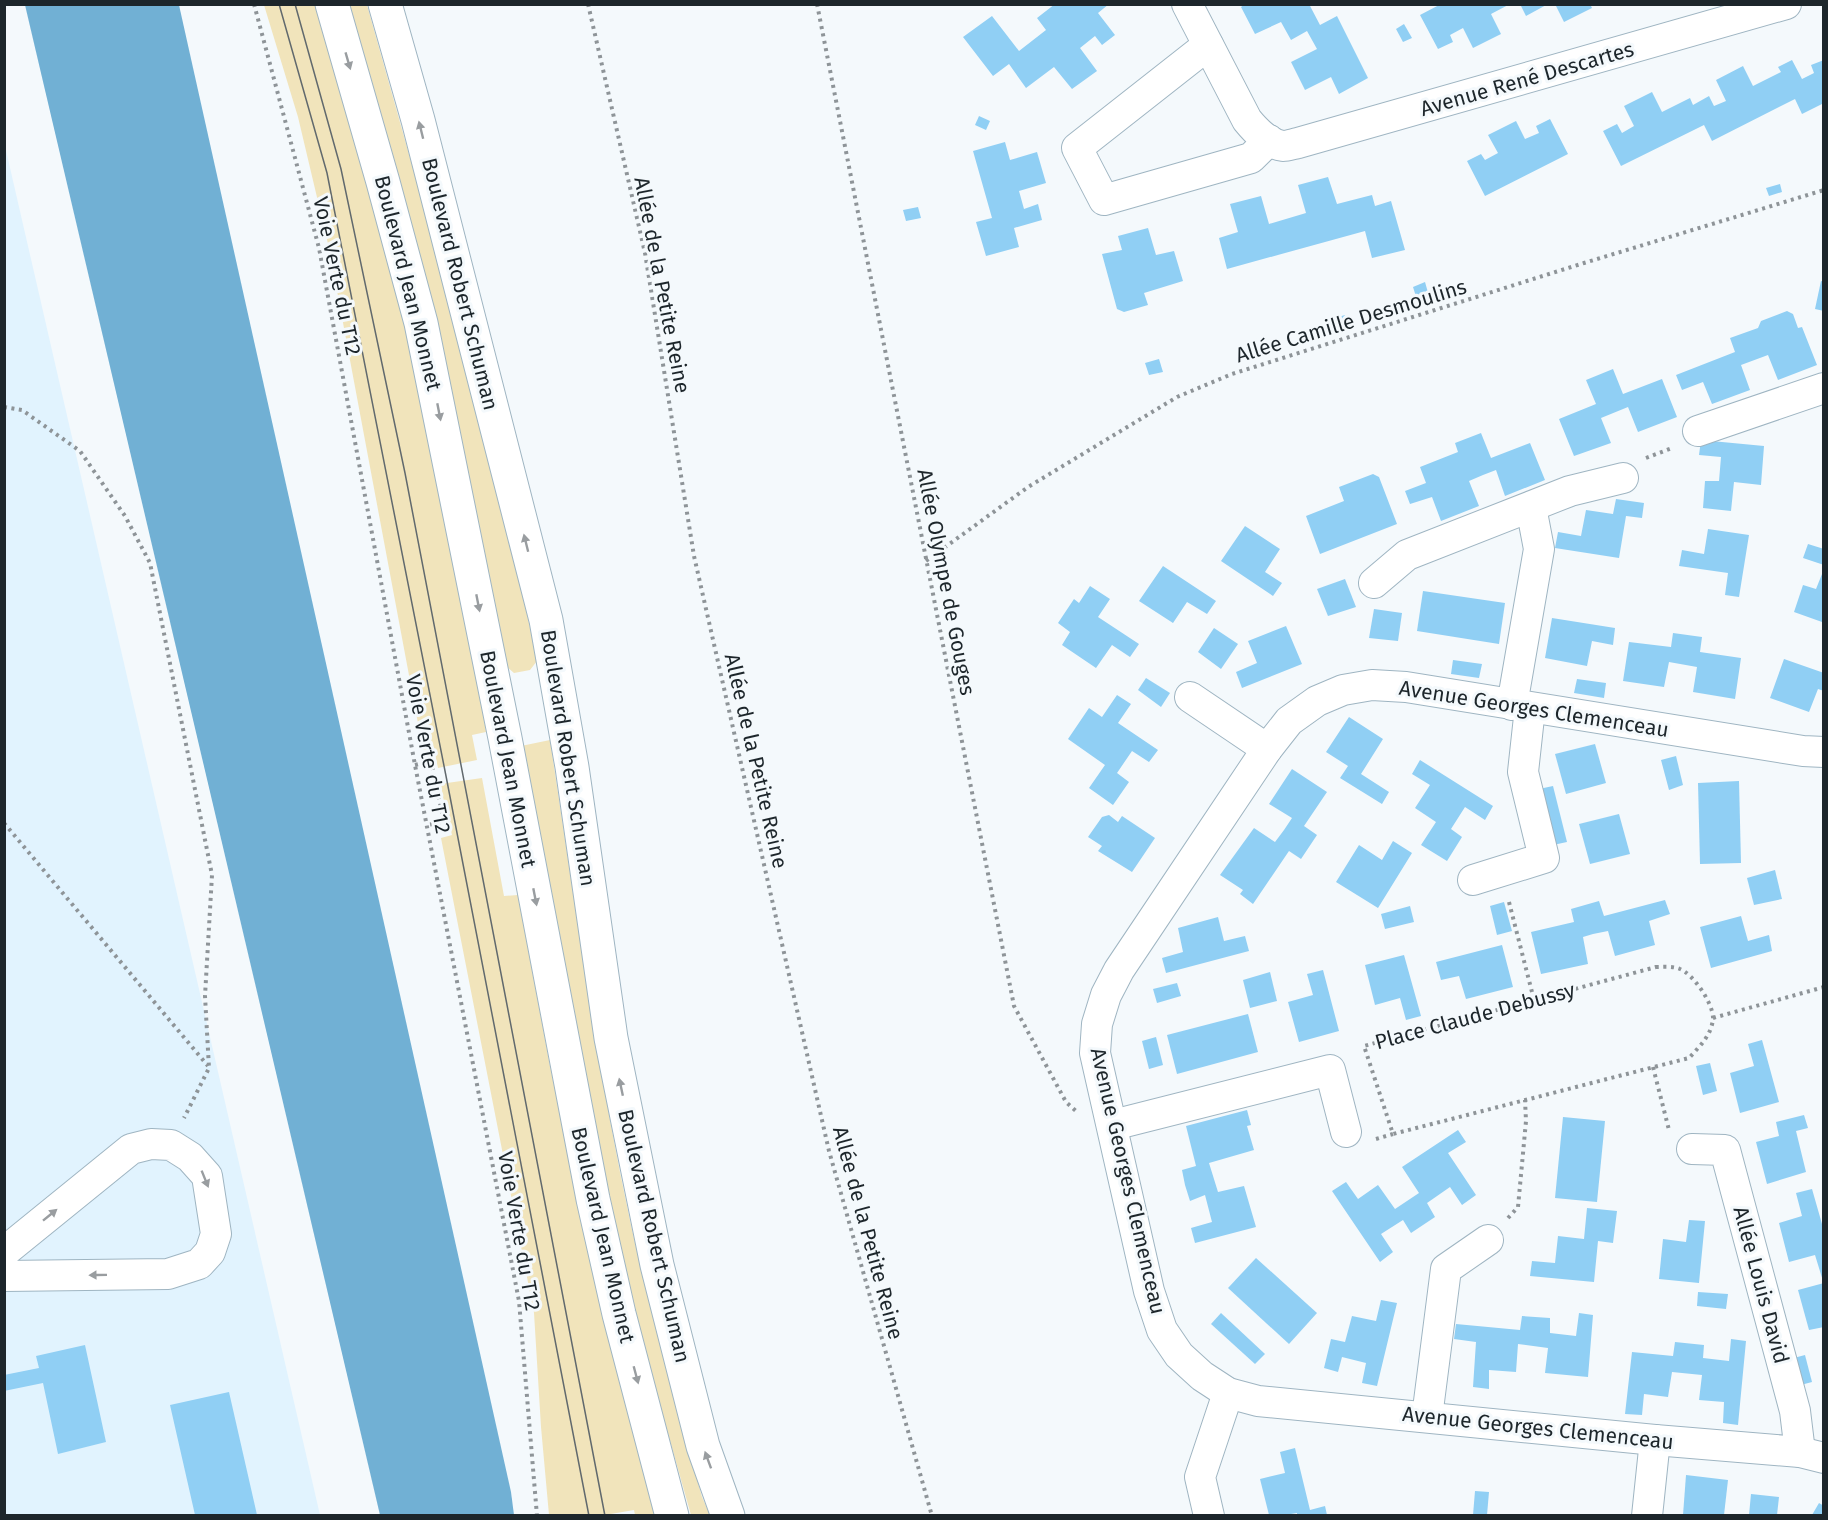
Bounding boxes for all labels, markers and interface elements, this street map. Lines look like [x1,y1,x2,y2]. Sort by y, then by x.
street label: Avenue René Descartes [1417,36,1637,122]
one-way arrow [344,52,354,70]
one-way arrow [415,121,425,139]
street label: Boulevard Robert Schuman [416,155,504,413]
street label: Boulevard Jean Monnet [369,173,447,394]
street label: Allée de la Petite Reine [628,175,696,395]
street label: Voie Verte du T12 [307,194,367,358]
street label: Allée Camille Desmoulins [1232,273,1470,369]
one-way arrow [435,403,444,422]
street label: Allée Olympe de Gouges [911,467,981,698]
one-way arrow [521,534,530,552]
one-way arrow [474,594,483,613]
street label: Boulevard Robert Schuman [535,628,601,888]
street label: Boulevard Jean Monnet [474,648,542,870]
street label: Allée de la Petite Reine [719,651,793,871]
street label: Voie Verte du T12 [400,672,456,836]
street label: Avenue Georges Clemenceau [1397,675,1671,743]
one-way arrow [531,888,540,907]
street label: Place Claude Debussy [1372,977,1578,1055]
street label: Avenue Georges Clemenceau [1085,1045,1171,1317]
one-way arrow [616,1077,625,1096]
street label: Boulevard Robert Schuman [612,1107,696,1365]
street label: Boulevard Jean Monnet [565,1124,641,1346]
street label: Allée de la Petite Reine [827,1124,909,1342]
street label: Voie Verte du T12 [492,1149,546,1313]
one-way arrow [200,1170,210,1188]
street label: Allée Louis David [1728,1204,1794,1366]
one-way arrow [42,1209,58,1222]
one-way arrow [88,1270,107,1279]
one-way arrow [631,1366,641,1384]
street label: Avenue Georges Clemenceau [1401,1401,1675,1455]
one-way arrow [702,1451,712,1469]

